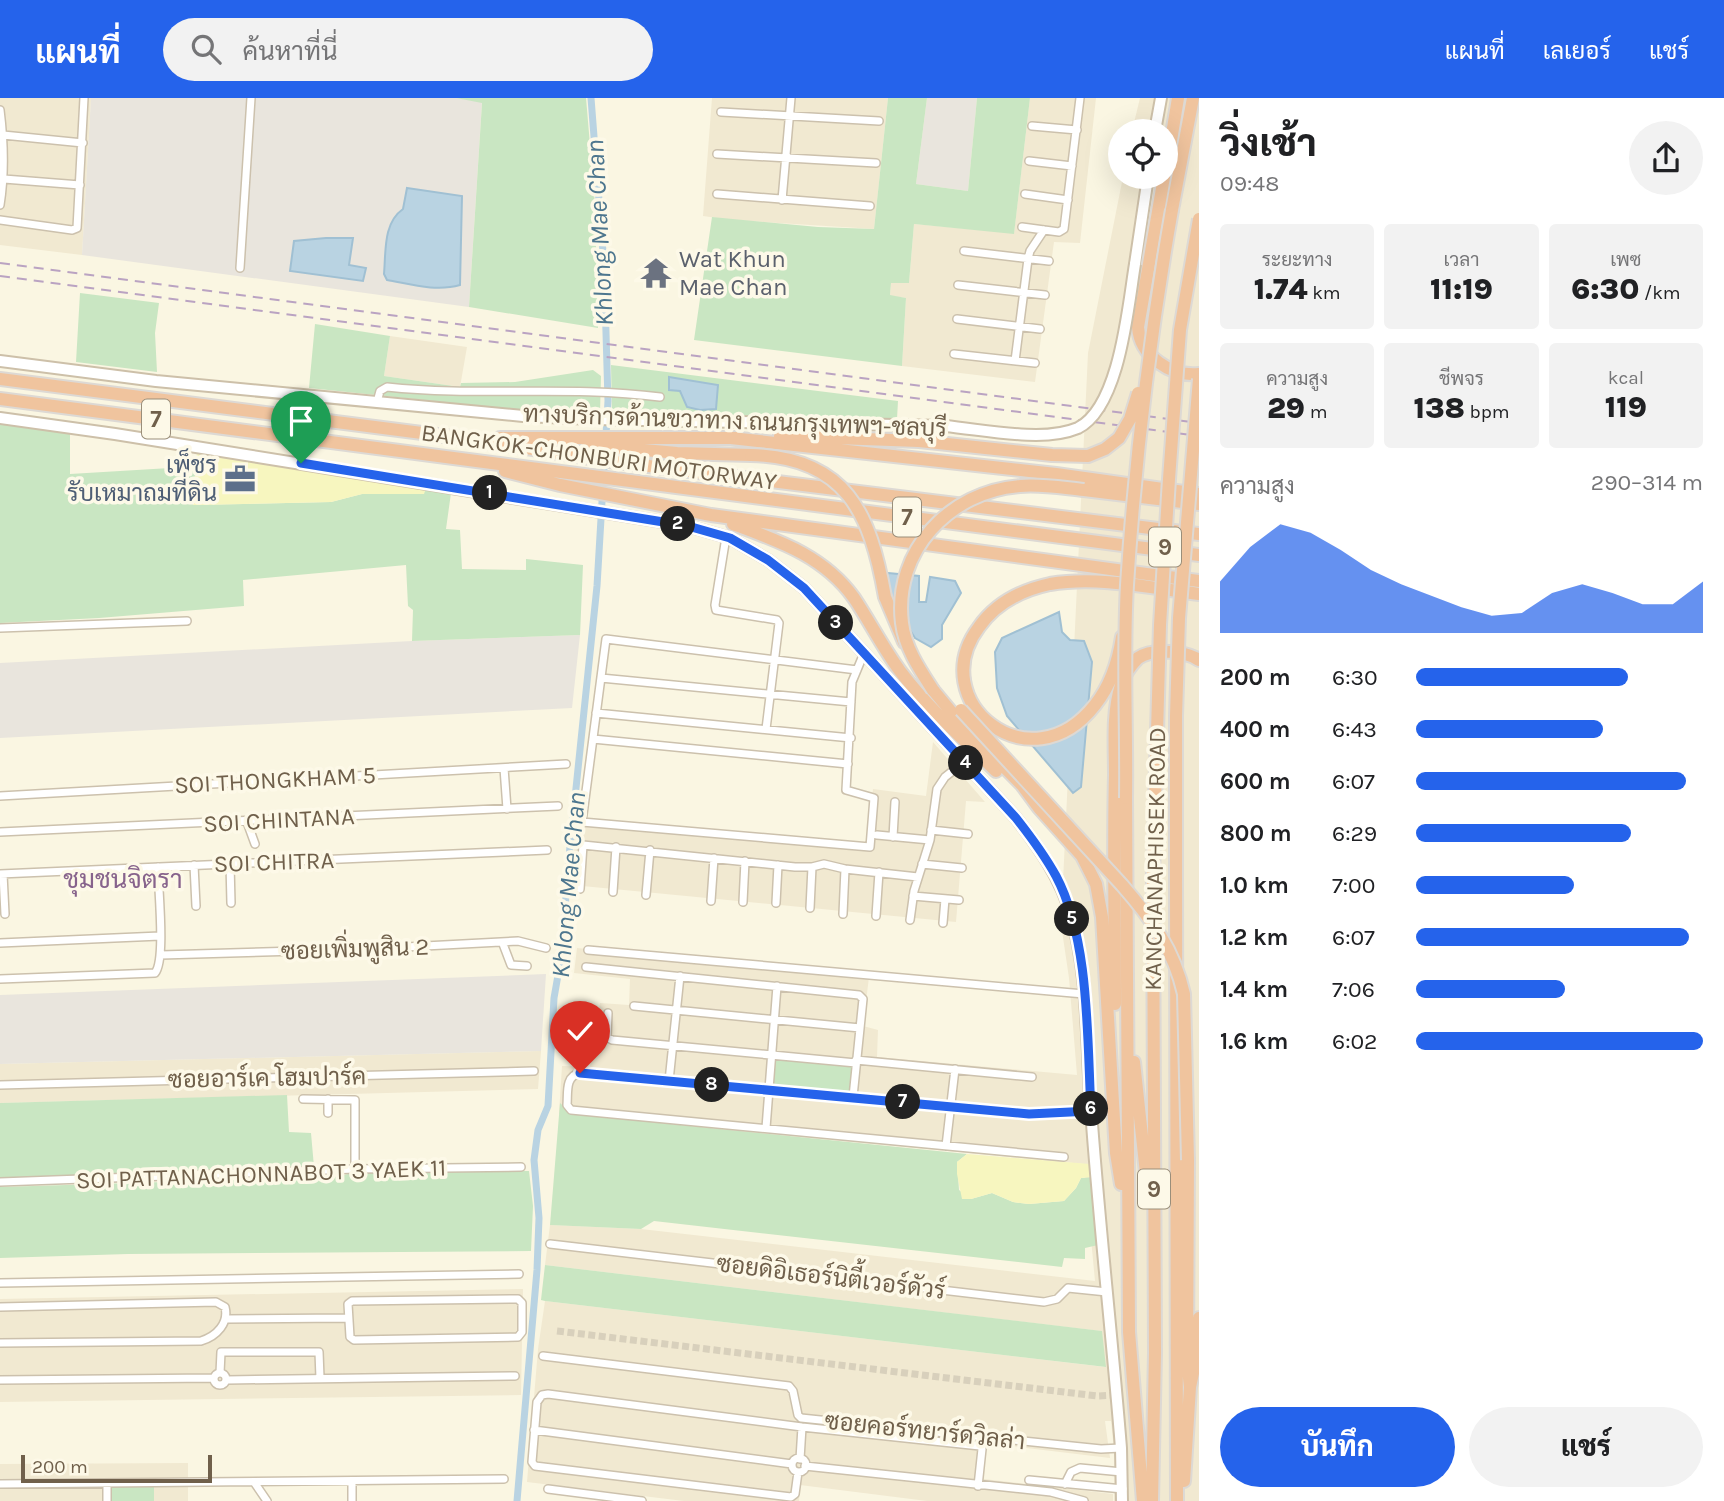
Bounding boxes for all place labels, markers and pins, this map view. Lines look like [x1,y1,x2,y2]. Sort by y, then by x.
place label: Wat Khun Mae Chan [679,245,787,301]
temple icon: Wat Khun Mae Chan [639,256,673,290]
pin [271,391,331,463]
place label: เพ็ชร รับเหมาถมที่ดิน [67,448,217,507]
office icon: เพ็ชร รับเหมาถมที่ดิน [223,462,257,496]
pin: 1 [472,476,508,510]
pin: 2 [660,506,696,542]
pin: 3 [818,606,854,640]
pin: 4 [948,746,984,780]
pin: 5 [1054,902,1090,936]
pin [550,1001,610,1073]
pin: 8 [694,1068,730,1102]
pin: 7 [886,1084,920,1119]
pin: 6 [1074,1091,1108,1126]

